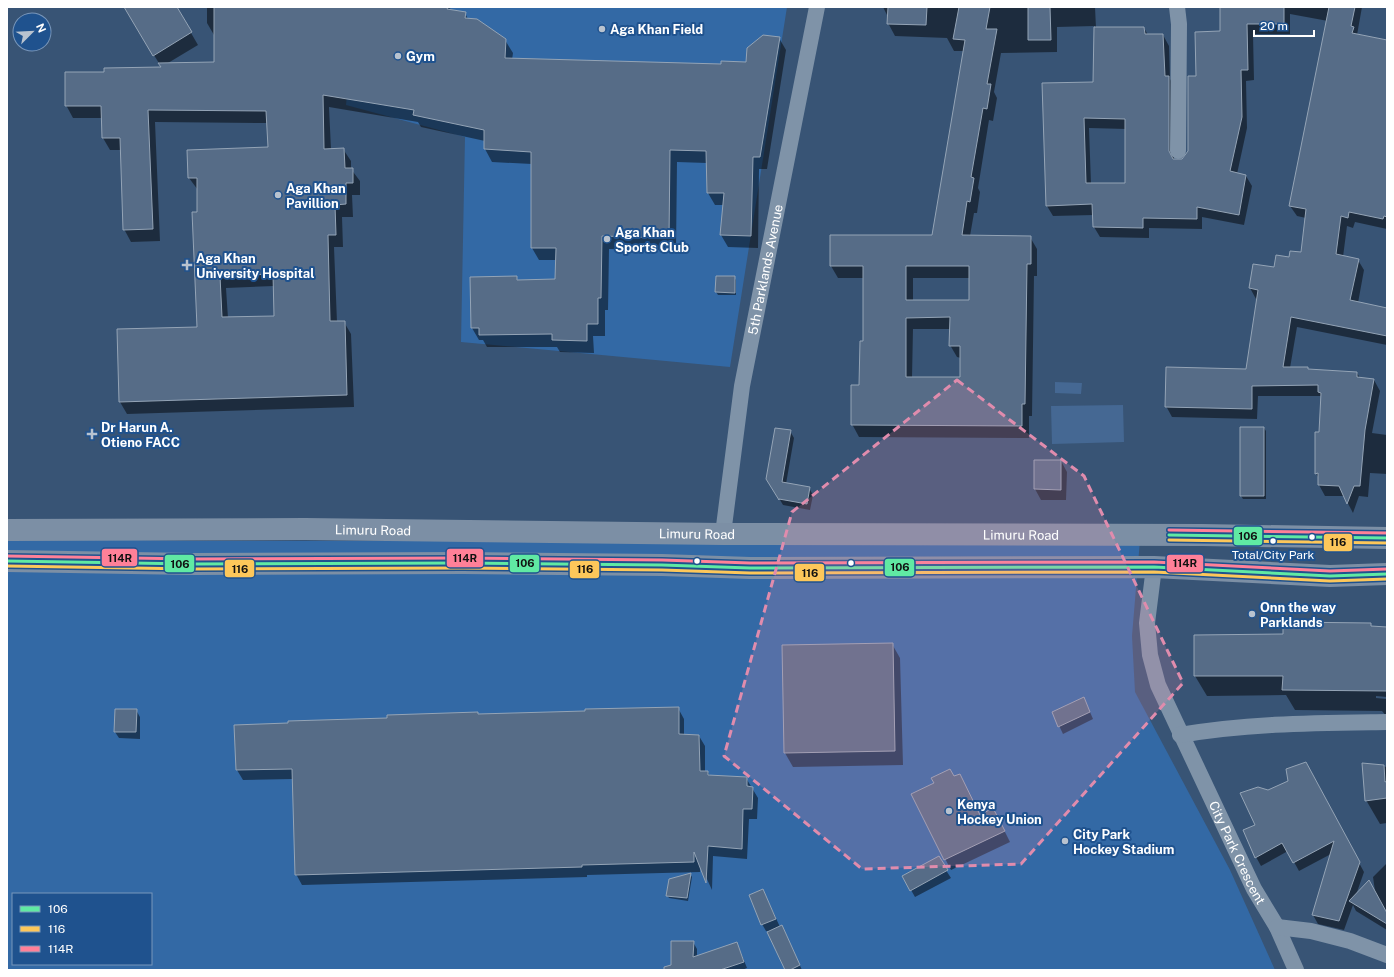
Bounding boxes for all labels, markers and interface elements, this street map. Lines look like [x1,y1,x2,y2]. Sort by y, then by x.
north arrow [12,12,52,52]
scale bar [1254,12,1314,38]
text: 20 m [1260,19,1288,33]
text: N [34,22,48,34]
place label: Aga Khan Field [610,22,703,37]
marker: Aga Khan Field [597,24,607,34]
place label: Gym [406,49,435,64]
marker: Gym [393,51,403,61]
place label: Aga Khan Pavillion [286,181,346,211]
marker: Aga Khan Pavillion [273,190,283,200]
street label: 5th Parklands Avenue [745,203,786,336]
place label: Aga Khan Sports Club [615,225,689,255]
marker: Aga Khan Sports Club [602,234,612,244]
place label: Aga Khan University Hospital [196,251,314,281]
marker: Aga Khan University Hospital [181,259,193,271]
place label: Dr Harun A. Otieno FACC [101,420,180,450]
marker: Dr Harun A. Otieno FACC [86,428,98,440]
street label: Limuru Road [335,522,411,538]
street label: Limuru Road [659,526,735,542]
line badge: 106 [1233,526,1263,546]
street label: Limuru Road [983,528,1059,543]
text: 106 [1238,530,1258,542]
unlabelled marker [1307,532,1317,542]
line badge: 116 [1323,533,1353,552]
marker: Total/City Park [1268,536,1278,546]
text: 116 [1330,536,1346,548]
line badge: 114R [101,548,138,567]
line badge: 114R [446,548,484,568]
place label: Total/City Park [1232,548,1315,562]
text: 114R [108,552,132,564]
text: 114R [453,552,477,564]
line badge: 106 [164,554,195,573]
line badge: 106 [509,554,540,573]
line badge: 114R [1166,554,1204,573]
unlabelled marker [692,556,702,566]
text: 106 [515,557,535,569]
text: 114R [1173,557,1197,569]
text: 106 [170,558,190,570]
unlabelled marker [846,558,856,568]
line badge: 106 [884,558,915,577]
line badge: 116 [224,559,255,578]
line badge: 116 [569,560,600,579]
text: 106 [890,561,910,573]
text: 116 [232,563,248,575]
text: 116 [577,563,593,575]
line badge: 116 [794,563,825,582]
text: 116 [802,567,818,579]
place label: Onn the way Parklands [1260,600,1337,630]
marker: Onn the way Parklands [1247,609,1257,619]
place label: Kenya Hockey Union [957,797,1042,827]
street label: City Park Crescent [1206,799,1268,907]
marker: Kenya Hockey Union [944,806,954,816]
place label: City Park Hockey Stadium [1073,827,1174,857]
marker: City Park Hockey Stadium [1060,836,1070,846]
legend [12,893,152,965]
text: 106 [48,902,68,916]
text: 116 [48,922,65,936]
text: 114R [48,942,73,956]

